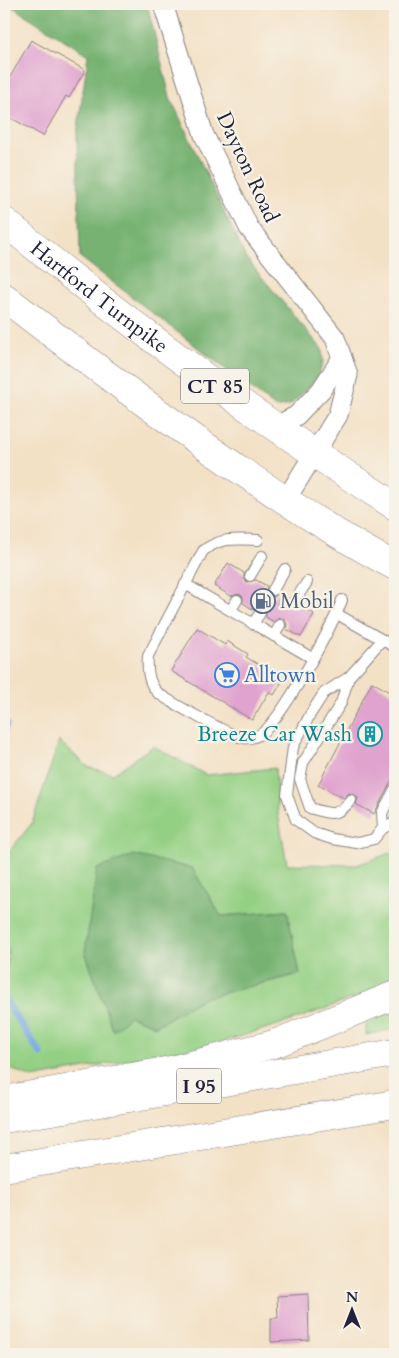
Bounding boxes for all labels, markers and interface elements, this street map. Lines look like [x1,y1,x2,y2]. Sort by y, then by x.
street label: Dayton Road [209,107,286,227]
street label: Hartford Turnpike [24,235,174,360]
road number: CT 85 [181,368,249,404]
place label: Mobil [280,587,334,616]
fuel station icon: Mobil [250,588,276,614]
place label: Alltown [244,661,316,690]
supermarket icon: Alltown [214,662,240,688]
place label: Breeze Car Wash [197,720,352,749]
building icon: Breeze Car Wash [357,721,383,747]
road number: I 95 [176,1068,222,1104]
north arrow [326,1286,376,1336]
text: N [346,1288,358,1307]

